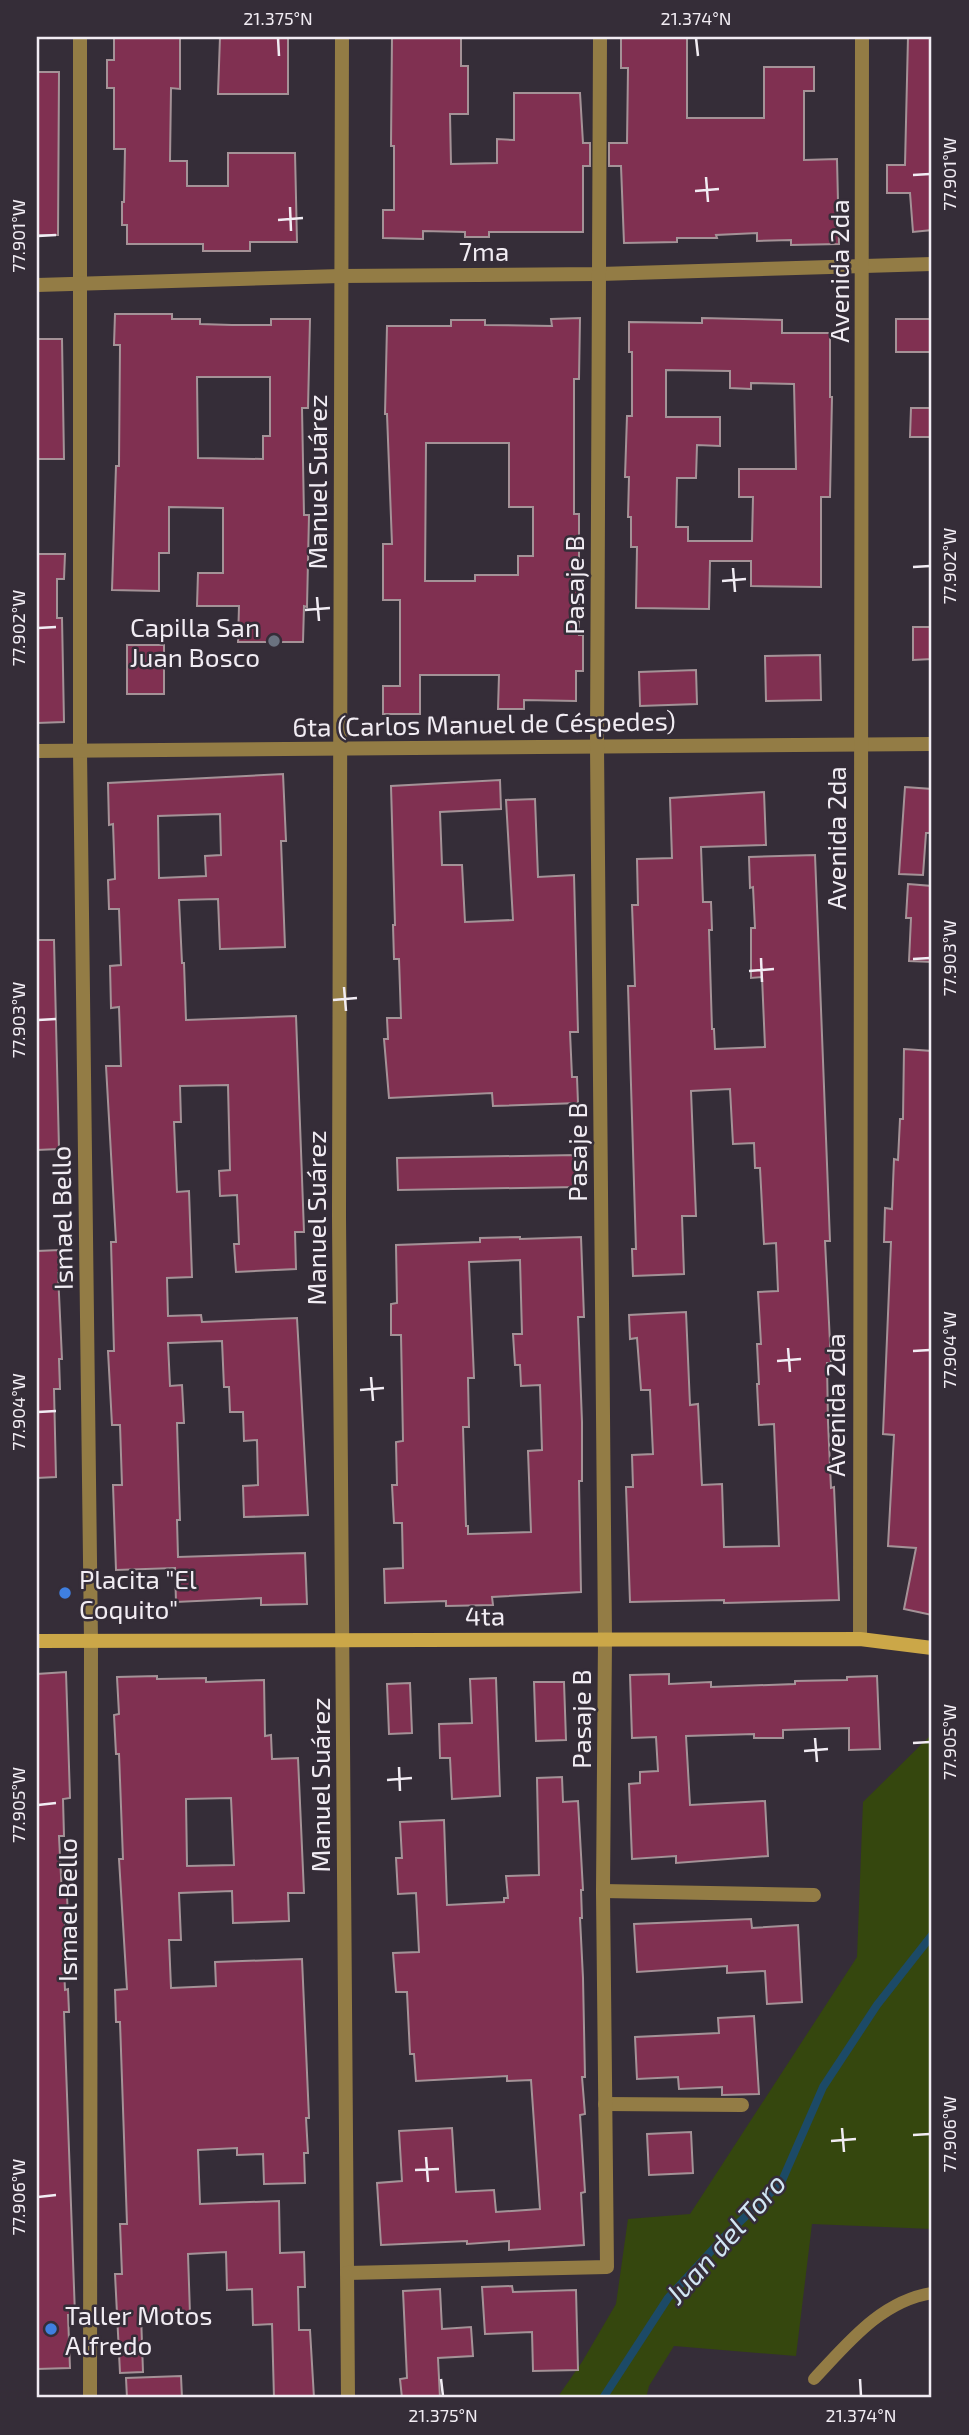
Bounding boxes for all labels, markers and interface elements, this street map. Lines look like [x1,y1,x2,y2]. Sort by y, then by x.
text: 21.375°N [243,7,313,29]
text: 21.374°N [661,7,731,29]
text: 77.901°W [938,137,960,211]
text: 77.901°W [7,199,29,273]
street label: Avenida 2da [823,199,854,343]
street label: 7ma [459,235,509,266]
street label: Manuel Suárez [301,395,332,569]
text: 77.902°W [938,528,960,604]
street label: Pasaje B [558,535,589,635]
text: 77.902°W [7,590,29,666]
place label: Capilla San Juan Bosco [130,611,260,672]
marker: Capilla San Juan Bosco [266,633,282,649]
street label: 6ta (Carlos Manuel de Céspedes) [292,704,676,742]
street label: Avenida 2da [820,766,851,910]
text: 77.903°W [938,920,960,996]
text: 77.903°W [7,982,29,1058]
street label: Pasaje B [561,1102,592,1202]
street label: Manuel Suárez [300,1131,331,1305]
street label: Ismael Bello [44,1146,78,1290]
text: 77.904°W [938,1311,960,1389]
street label: Avenida 2da [819,1333,850,1477]
text: 77.904°W [7,1373,29,1451]
place label: Placita "El Coquito" [79,1563,197,1624]
marker: Placita "El Coquito" [57,1585,73,1601]
street label: 4ta [465,1599,505,1631]
street label: Pasaje B [565,1669,596,1769]
street label: Manuel Suárez [304,1698,335,1872]
text: 77.905°W [938,1704,960,1780]
text: 77.905°W [7,1767,29,1843]
street label: Ismael Bello [51,1838,82,1982]
text: 77.906°W [938,2096,960,2172]
text: 77.906°W [7,2159,29,2235]
water label: Juan del Toro [657,2166,792,2311]
place label: Taller Motos Alfredo [65,2299,212,2360]
marker: Taller Motos Alfredo [43,2321,59,2337]
text: 21.375°N [408,2404,478,2426]
text: 21.374°N [826,2404,896,2426]

